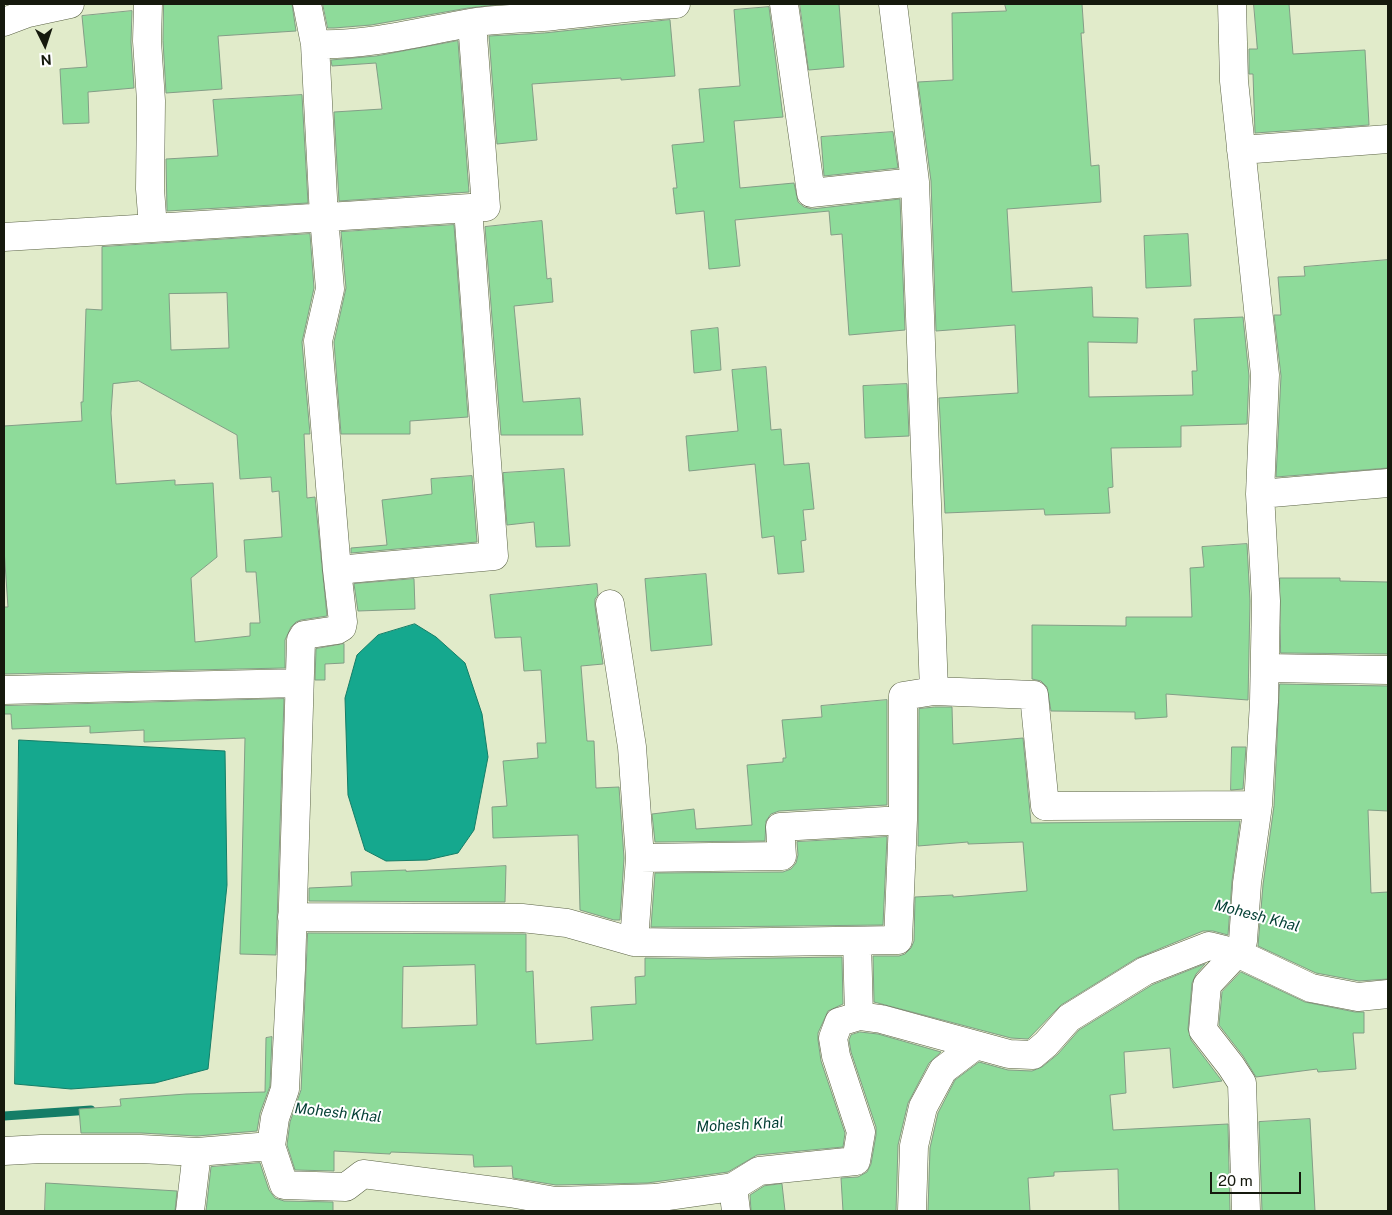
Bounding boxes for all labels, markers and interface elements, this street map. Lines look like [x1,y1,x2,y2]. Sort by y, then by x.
north arrow [20,20,70,70]
text: N [40,52,52,68]
water label: Mohesh Khal [1212,896,1302,936]
water label: Mohesh Khal [294,1099,382,1127]
water label: Mohesh Khal [696,1114,784,1136]
scale bar [1212,1162,1303,1194]
text: 20 m [1218,1172,1253,1189]

